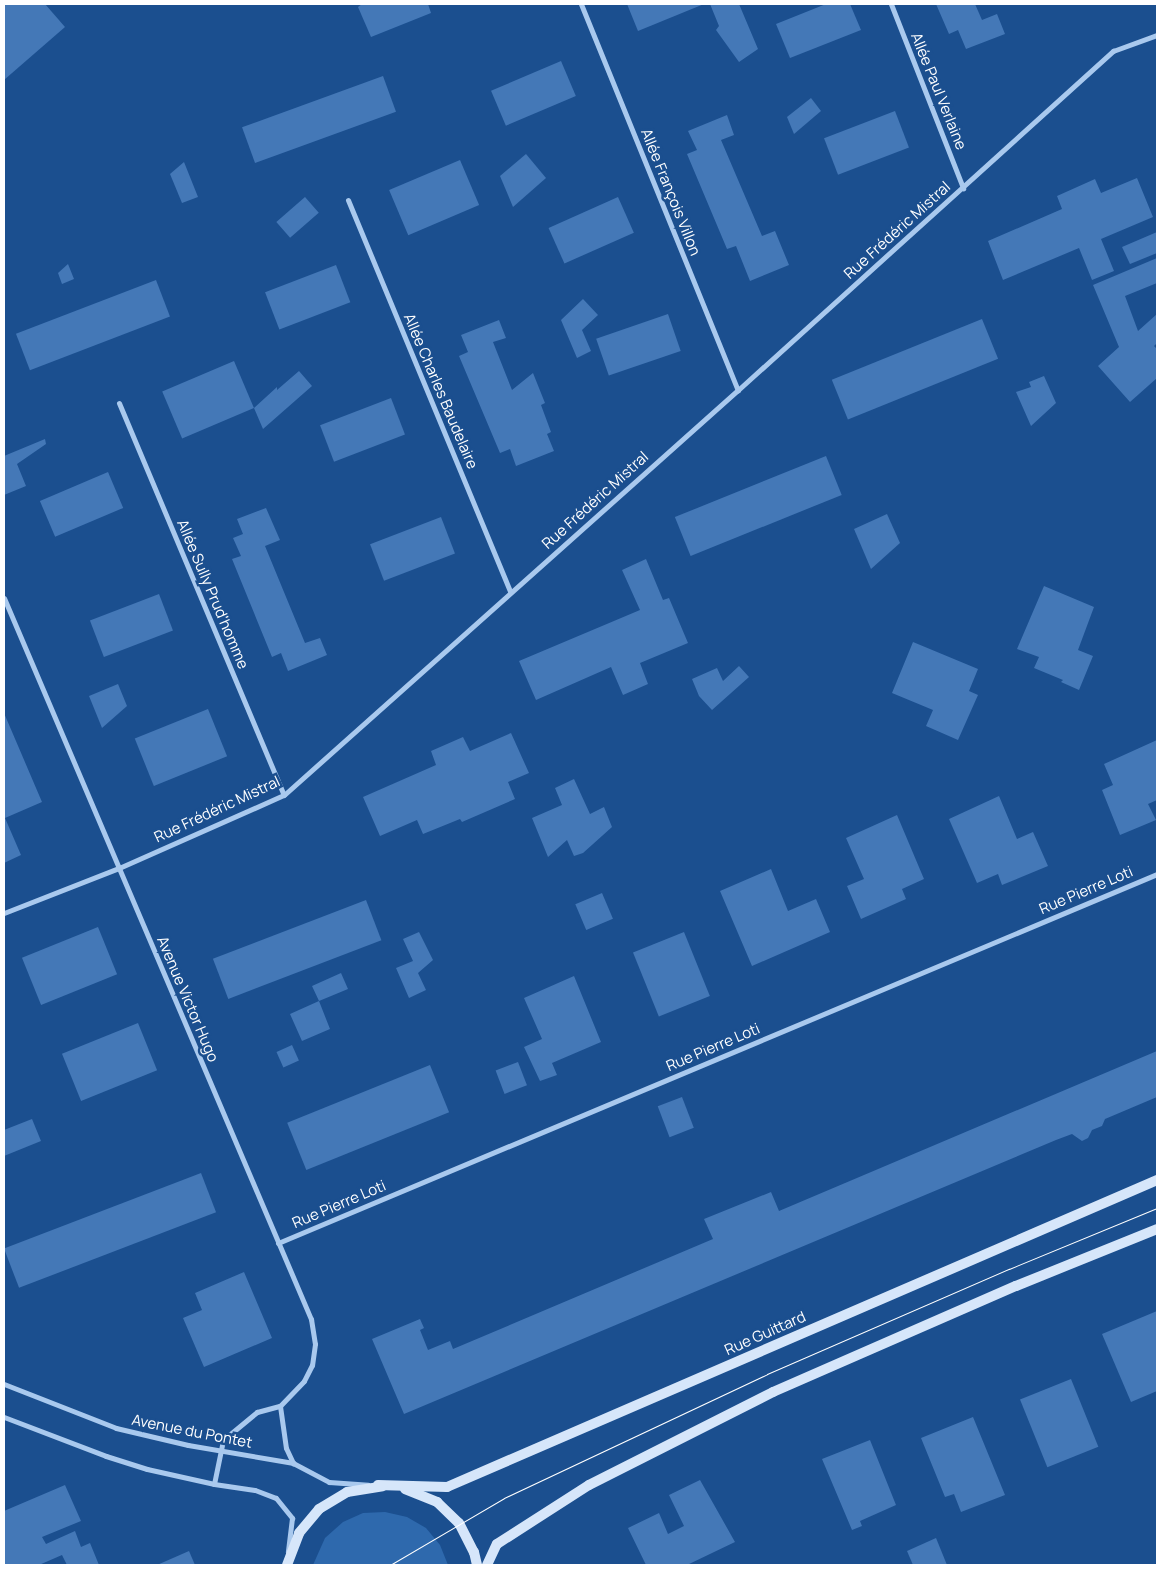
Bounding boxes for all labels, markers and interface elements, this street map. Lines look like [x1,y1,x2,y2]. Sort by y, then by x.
street label: Allée Paul Verlaine [907,30,971,152]
street label: Allée François Villon [637,126,705,258]
street label: Rue Frédéric Mistral [840,178,954,282]
street label: Allée Charles Baudelaire [400,311,482,471]
street label: Rue Frédéric Mistral [538,448,652,552]
street label: Allée Sully Prud'homme [173,517,253,671]
street label: Rue Frédéric Mistral [151,772,283,846]
street label: Rue Pierre Loti [1036,862,1136,918]
street label: Avenue Victor Hugo [153,933,223,1065]
street label: Rue Pierre Loti [663,1019,763,1075]
street label: Rue Pierre Loti [289,1176,389,1232]
street label: Rue Guittard [722,1307,808,1359]
street label: Avenue du Pontet [130,1410,254,1452]

